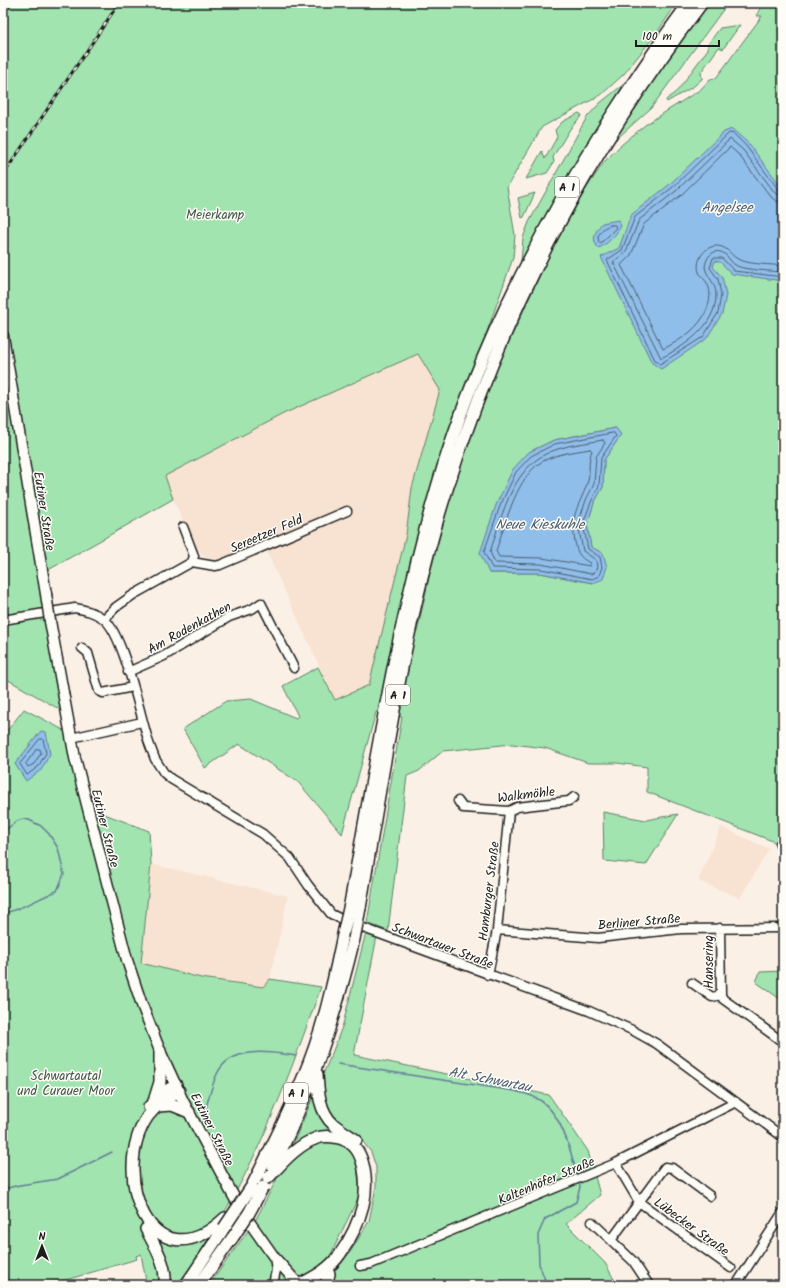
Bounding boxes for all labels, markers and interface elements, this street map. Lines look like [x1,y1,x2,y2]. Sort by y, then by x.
scale bar [636,22,719,48]
text: 100 m [642,27,673,46]
road number: A 1 [555,177,579,197]
water label: Angelsee [702,197,754,219]
park label: Meierkamp [186,205,245,226]
street label: Eutiner Straße [27,470,60,553]
street label: Sereetzer Feld [227,509,307,559]
water label: Neue Kieskuhle [496,514,586,536]
street label: Am Rodenkathen [144,597,236,660]
road number: A 1 [386,685,410,705]
street label: Walkmöhle [496,782,556,809]
street label: Eutiner Straße [85,787,124,870]
street label: Hamburger Straße [473,840,506,942]
street label: Berliner Straße [597,908,681,937]
street label: Schwartauer Straße [389,917,496,975]
street label: Hansering [699,935,720,989]
water label: Alt Schwartau [447,1061,535,1099]
park label: Schwartautal und Curauer Moor [17,1066,115,1102]
road number: A 1 [284,1083,308,1103]
street label: Eutiner Straße [184,1089,239,1170]
street label: Kaltenhöfer Straße [495,1151,599,1211]
street label: Lübecker Straße [649,1193,733,1262]
north arrow [22,1226,62,1266]
text: N [39,1228,46,1246]

